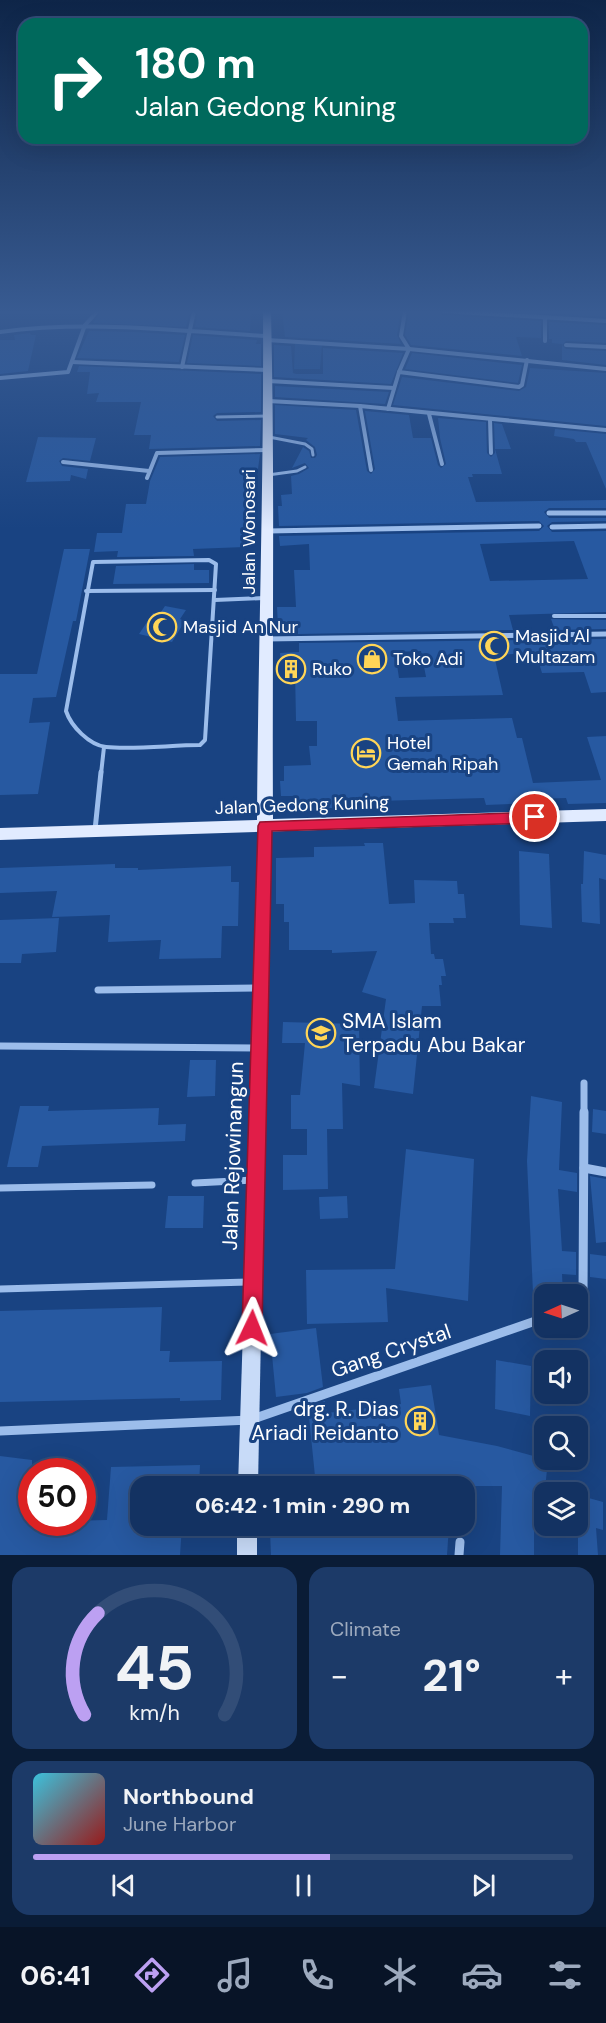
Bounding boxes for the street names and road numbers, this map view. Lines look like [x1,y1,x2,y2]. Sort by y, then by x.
street label: Jalan Wonosari [237,469,261,595]
street label: Jalan Gedong Kuning [214,790,390,820]
street label: Jalan Rejowinangun [216,1061,250,1251]
street label: Gang Crystal [327,1317,455,1385]

